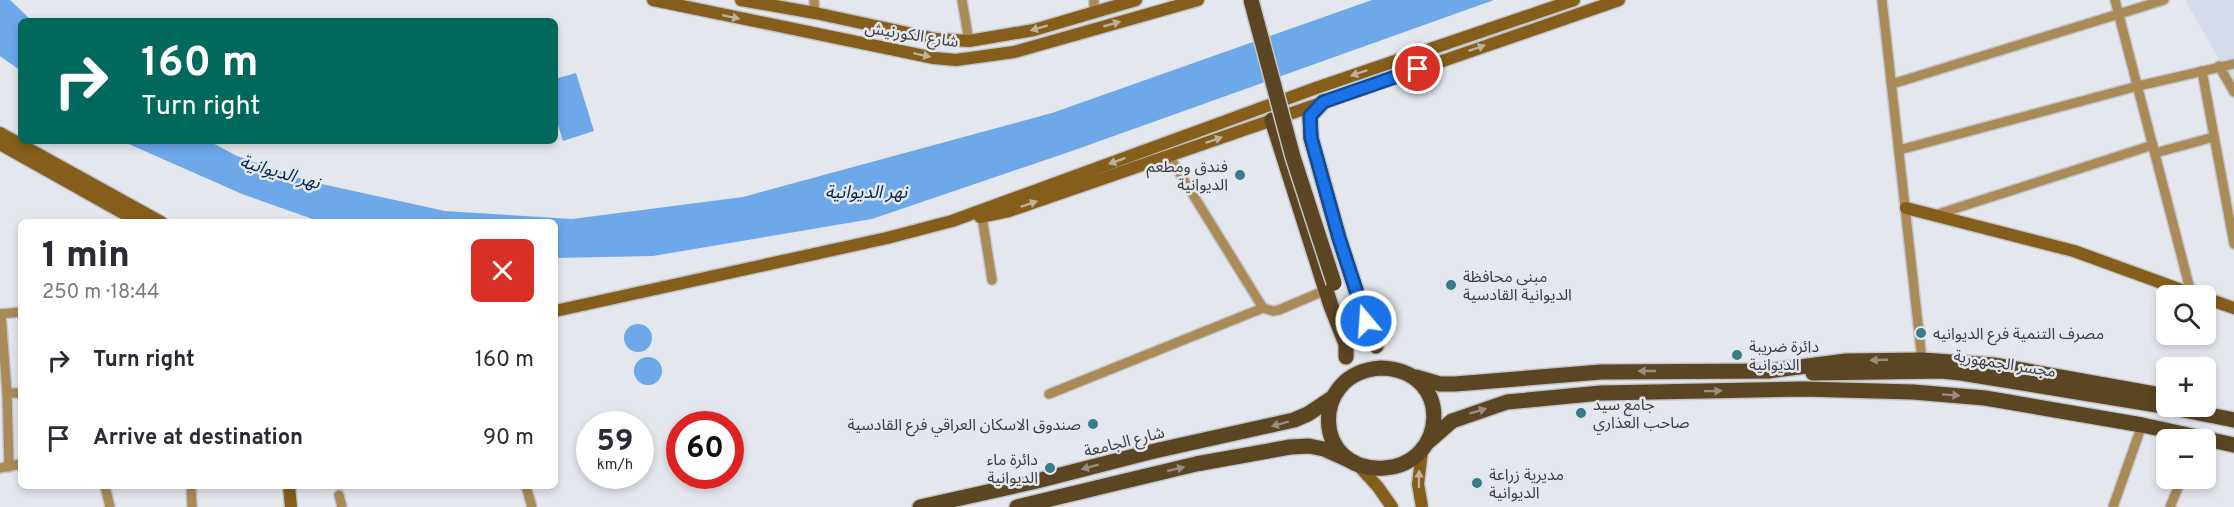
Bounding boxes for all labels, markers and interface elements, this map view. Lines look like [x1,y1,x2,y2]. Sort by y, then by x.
one-way arrow [721,12,740,22]
street label: شارع الكورنيش [863,19,960,54]
one-way arrow [1103,19,1121,29]
one-way arrow [1030,24,1048,33]
text: 160 m [141,38,259,91]
icon: right [42,42,120,120]
pin [1392,43,1443,94]
one-way arrow [1468,43,1486,53]
one-way arrow [912,51,931,60]
icon: arrive [1401,52,1434,85]
one-way arrow [1350,68,1368,78]
text: Turn right [141,90,260,124]
one-way arrow [1205,135,1223,145]
water label: نهر الديوانية [237,151,324,196]
one-way arrow [1108,157,1126,167]
place label: فندق ومطعم الديوانية [1146,158,1228,196]
marker: فندق ومطعم الديوانية [1233,168,1247,182]
water label: نهر الديوانية [825,182,909,205]
one-way arrow [1021,199,1039,208]
text: 1 min [42,234,130,280]
button: close [471,239,534,302]
place label: مبنى محافظة الديوانية القادسية [1463,268,1572,306]
marker: مبنى محافظة الديوانية القادسية [1444,278,1458,292]
text: 250 m · 18:44 [42,280,160,306]
map controls [2156,285,2216,489]
button: search [2156,285,2216,345]
position arrow [1334,289,1398,353]
place label: مصرف التنمية فرع الديوانيه [1933,325,2104,346]
marker: مصرف التنمية فرع الديوانيه [1914,326,1928,340]
place label: دائرة ضريبة الديوانية [1749,338,1819,376]
icon: right [42,344,75,377]
text: Turn right [93,347,195,374]
text: 160 m [475,347,534,374]
street label: مجسر الجمهورية [1952,347,2057,383]
marker: دائرة ضريبة الديوانية [1730,348,1744,362]
one-way arrow [1870,355,1889,364]
button: + [2156,357,2216,417]
one-way arrow [1637,366,1656,376]
one-way arrow [1704,386,1723,395]
one-way arrow [1942,390,1961,400]
place label: جامع سيد صاحب العذاري [1593,396,1689,435]
one-way arrow [1469,406,1487,415]
marker: جامع سيد صاحب العذاري [1574,406,1588,420]
speed limit sign: 60 [666,411,744,489]
place label: صندوق الاسكان العراقي فرع القادسية [848,416,1081,437]
marker: صندوق الاسكان العراقي فرع القادسية [1086,417,1100,431]
one-way arrow [1271,419,1290,429]
icon: arrive [42,422,75,455]
street label: شارع الجامعة [1082,423,1167,464]
text: 59 [597,424,633,461]
text: Arrive at destination [93,425,303,452]
text: 90 m [483,425,534,452]
button: − [2156,429,2216,489]
place label: دائرة ماء الديوانية [987,451,1038,489]
text: km/h [597,456,633,475]
marker: دائرة ماء الديوانية [1043,461,1057,475]
one-way arrow [1081,463,1100,473]
one-way arrow [1167,463,1185,473]
place label: مديرية زراعة الديوانية [1489,466,1564,504]
one-way arrow [1414,470,1424,489]
marker: مديرية زراعة الديوانية [1470,476,1484,490]

